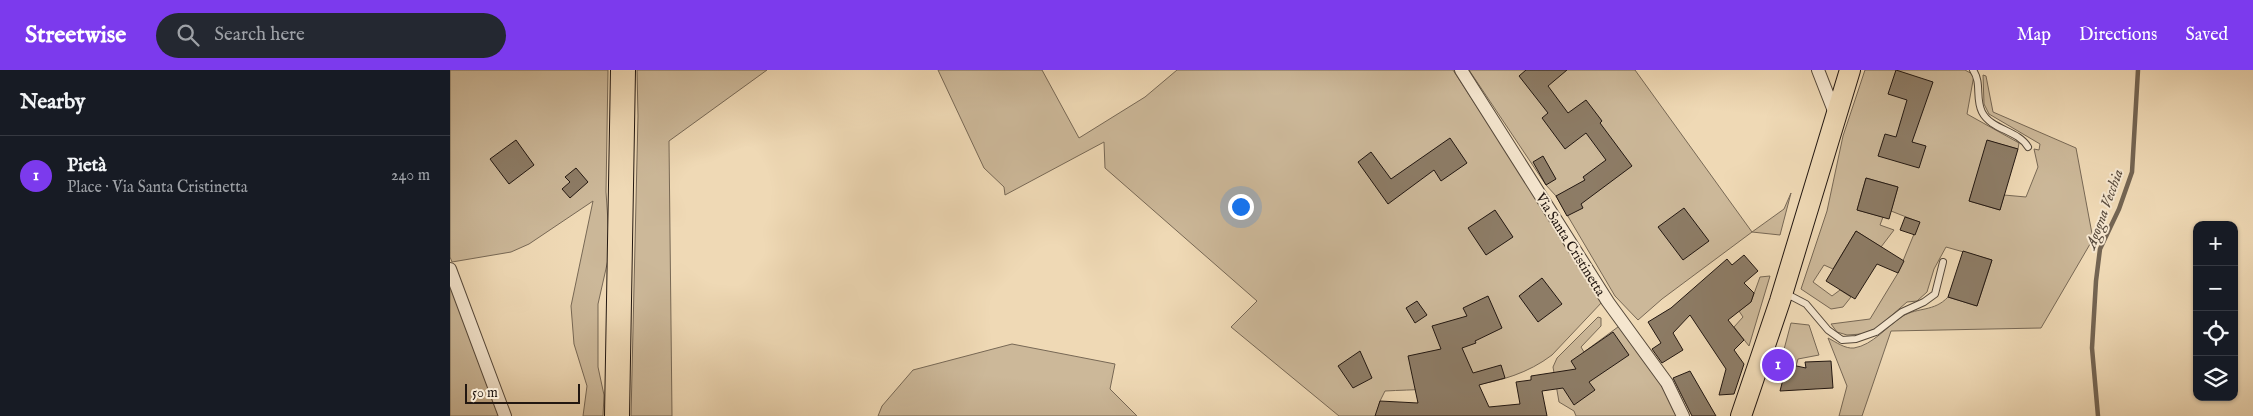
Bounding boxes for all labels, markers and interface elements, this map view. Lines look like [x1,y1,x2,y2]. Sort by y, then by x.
search box [156,13,506,58]
text: Streetwise [25,20,126,51]
icon: search [174,21,202,49]
text: Search here [214,23,305,47]
text: Map [2017,24,2051,47]
text: Directions [2079,24,2157,47]
text: Saved [2185,24,2228,47]
text: Nearby [20,89,85,116]
text: Pietà [67,154,106,178]
text: 1 [33,166,39,186]
text: 240 m [391,166,430,186]
water label: Agogna Vecchia [2081,166,2129,254]
text: Place · Via Santa Cristinetta [67,178,248,198]
street label: Via Santa Cristinetta [1531,189,1610,300]
your location [1228,194,1254,220]
map controls [2193,221,2238,401]
button: + [2193,221,2238,266]
button: − [2193,266,2238,311]
button: locate [2193,311,2238,356]
pin: 1 [1762,346,1794,384]
button: layers [2193,356,2238,401]
scale bar [465,381,580,404]
text: 50 m [472,384,498,402]

